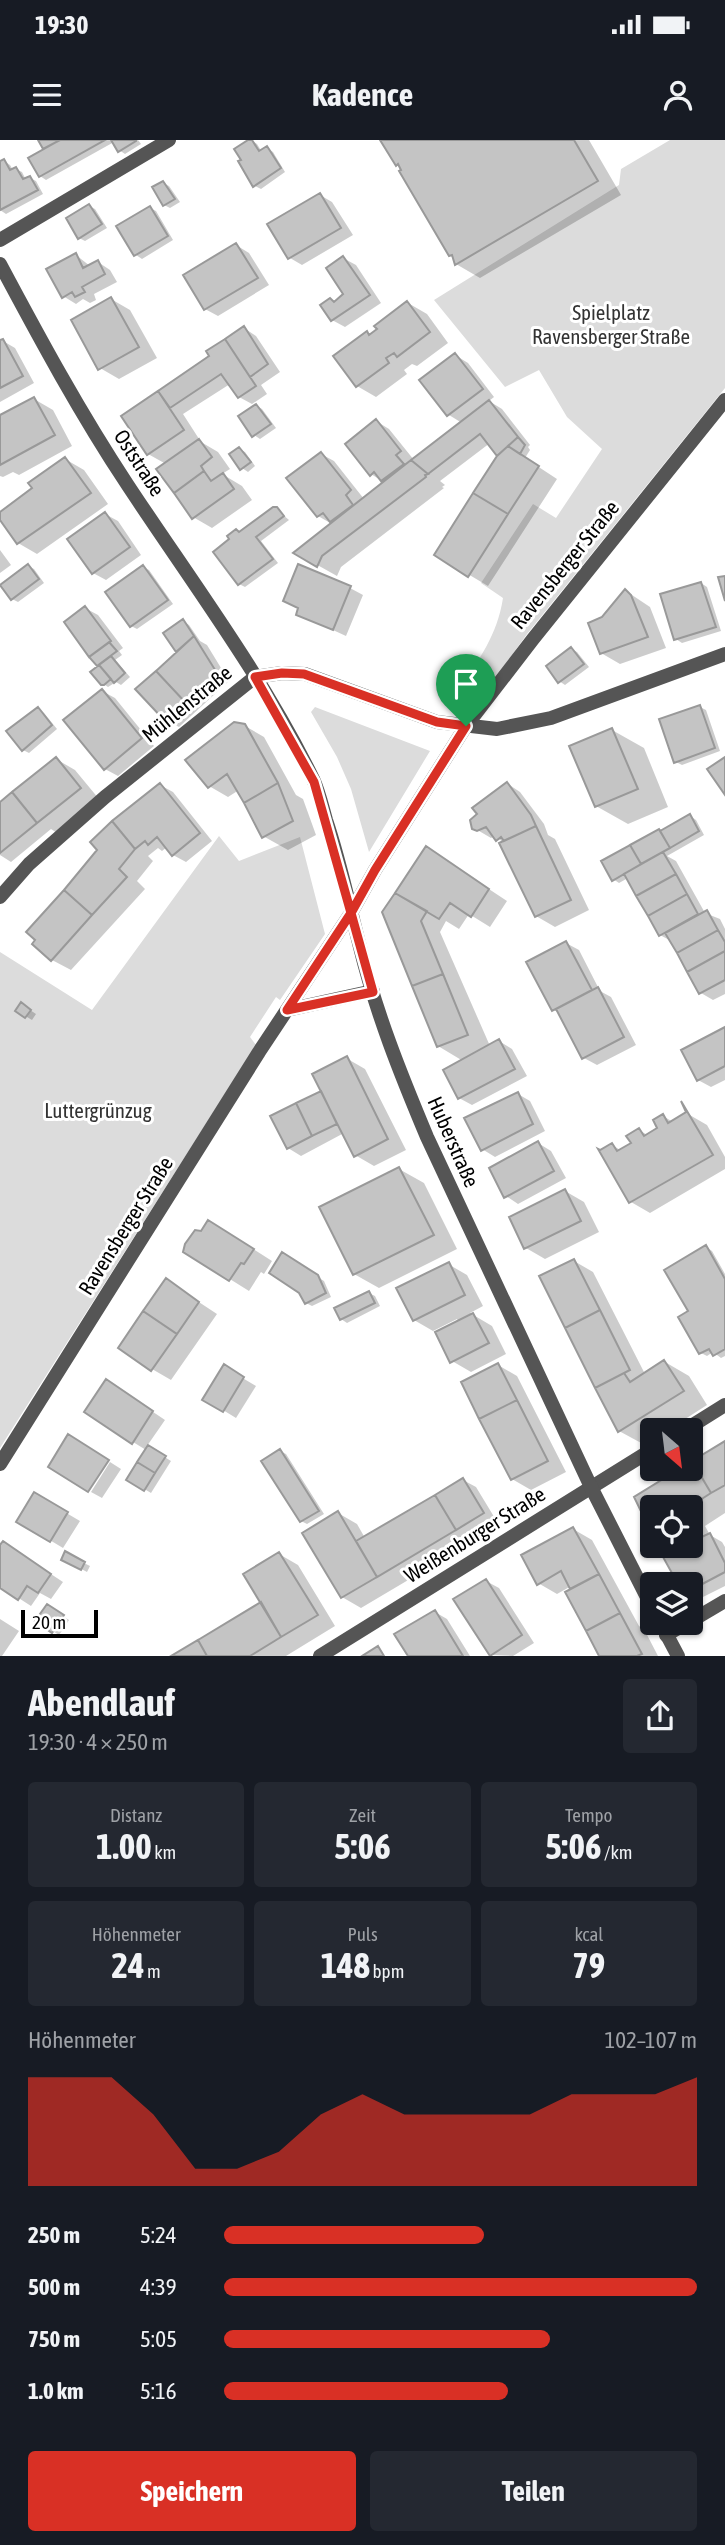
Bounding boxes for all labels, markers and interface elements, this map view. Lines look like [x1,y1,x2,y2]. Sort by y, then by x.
text: 19:30 [35,10,89,40]
icon: menu [28,76,66,114]
text: Kadence [312,76,413,113]
icon: person [659,76,697,114]
park label: Spielplatz Ravensberger Straße [532,300,690,348]
street label: Oststraße [110,425,170,500]
street label: Ravensberger Straße [505,495,623,633]
pin [436,654,496,726]
street label: Mühlenstraße [137,660,236,746]
icon: arrive [447,665,485,703]
street label: Huberstraße [423,1093,484,1191]
park label: Luttergrünzug [44,1098,152,1122]
street label: Ravensberger Straße [73,1152,177,1299]
north arrow [640,1418,704,1480]
map controls [640,1418,703,1635]
street label: Weißenburger Straße [400,1481,549,1587]
button: locate [640,1495,703,1558]
button: layers [640,1572,703,1635]
scale bar [21,1607,98,1639]
text: 20 m [32,1611,66,1633]
button: share [623,1679,697,1753]
text: Abendlauf [28,1681,175,1724]
text: 19:30 · 4 × 250 m [28,1729,168,1755]
text: Distanz [110,1804,162,1826]
text: Zeit [349,1804,376,1826]
text: Tempo [565,1804,613,1826]
text: 1.00 [96,1826,152,1866]
text: 5:06 [334,1826,391,1866]
text: 5:06 [545,1826,601,1866]
text: km [152,1841,176,1863]
text: /km [601,1841,633,1863]
text: Höhenmeter [92,1923,181,1945]
text: Puls [347,1923,378,1945]
text: kcal [574,1923,603,1945]
text: 24 [112,1945,144,1985]
text: 148 [321,1945,370,1985]
text: 79 [572,1945,605,1985]
text: m [144,1960,161,1982]
text: bpm [370,1960,404,1982]
text: Höhenmeter [28,2027,136,2053]
text: 102–107 m [604,2027,697,2053]
text: 250 m [28,2222,80,2248]
text: 5:24 [140,2222,177,2248]
text: 500 m [28,2274,80,2300]
text: 4:39 [140,2274,177,2300]
text: 750 m [28,2326,80,2352]
text: 5:05 [140,2326,177,2352]
text: 1.0 km [28,2378,84,2404]
text: 5:16 [140,2378,177,2404]
button: Speichern [28,2451,356,2531]
button: Teilen [370,2451,697,2531]

